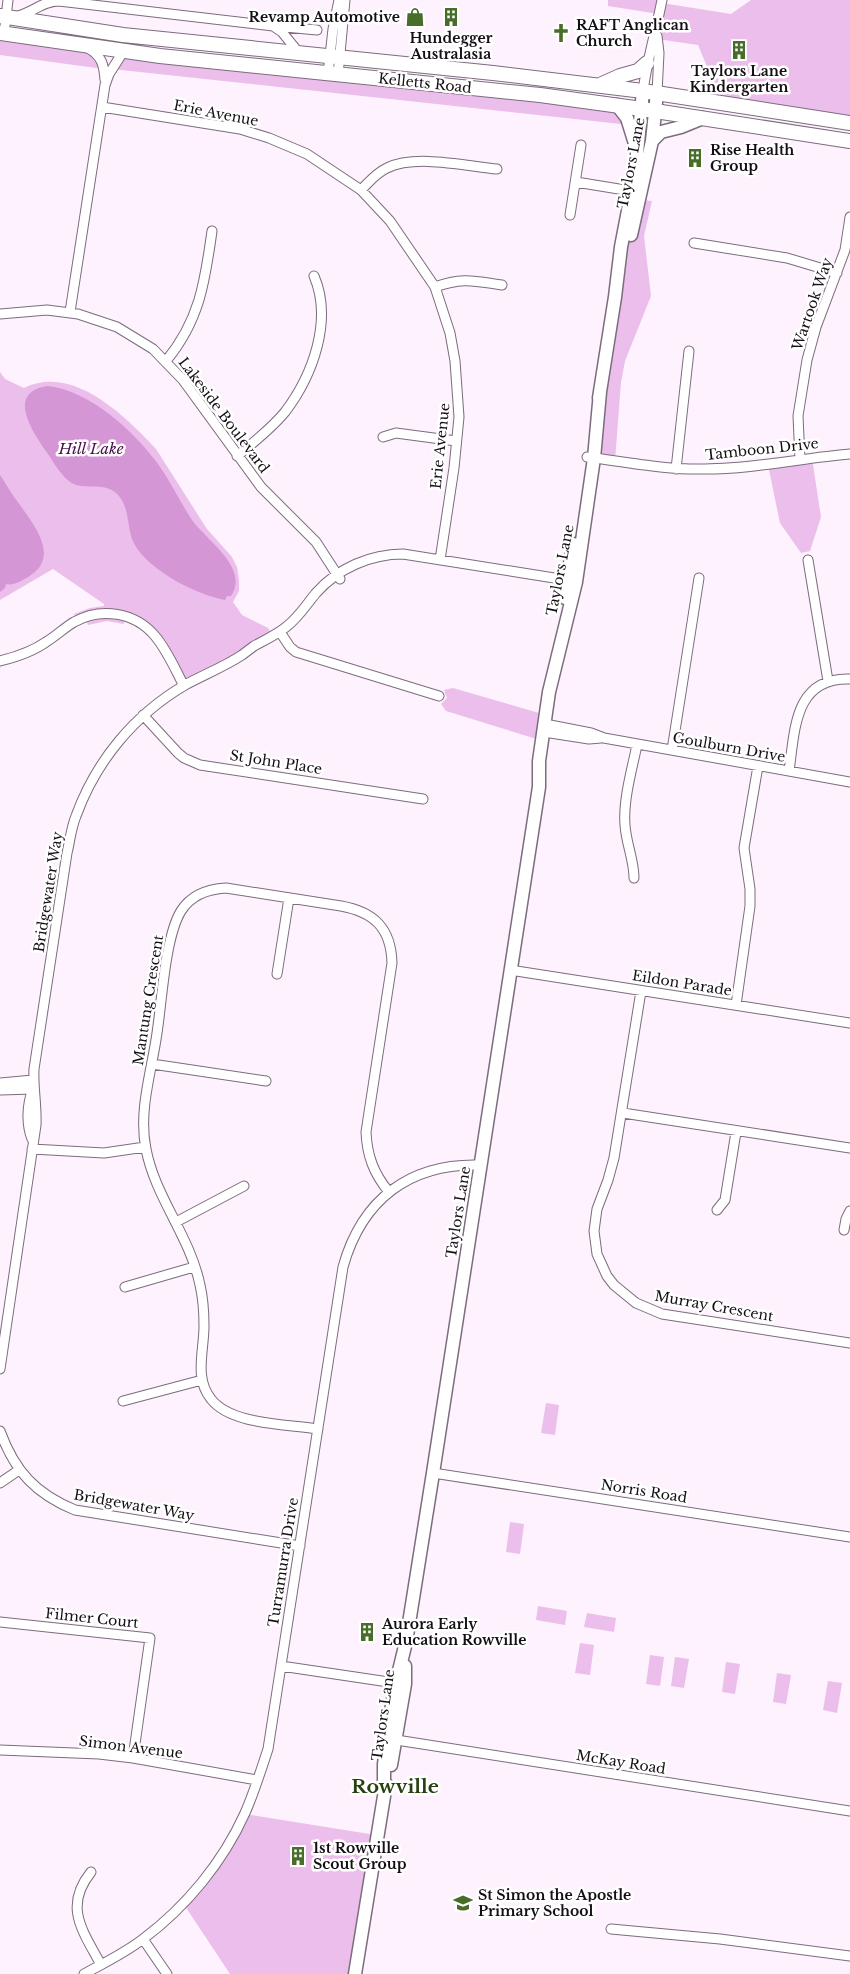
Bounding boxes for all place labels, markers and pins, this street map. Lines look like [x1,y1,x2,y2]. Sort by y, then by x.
shop icon: Revamp Automotive [404,6,426,28]
building icon: Hundegger Australasia [440,6,462,28]
place label: Revamp Automotive [249,8,400,26]
place label: RAFT Anglican Church [576,16,689,50]
church icon: RAFT Anglican Church [550,22,572,44]
place label: Hundegger Australasia [409,29,493,63]
building icon: Taylors Lane Kindergarten [728,39,750,61]
place label: Taylors Lane Kindergarten [690,62,788,96]
place label: Rise Health Group [710,141,794,175]
building icon: Rise Health Group [684,147,706,169]
place label: Aurora Early Education Rowville [381,1615,526,1649]
building icon: Aurora Early Education Rowville [356,1621,378,1643]
place label: 1st Rowville Scout Group [313,1839,407,1873]
building icon: 1st Rowville Scout Group [287,1845,309,1867]
place label: St Simon the Apostle Primary School [478,1886,631,1920]
school or university icon: St Simon the Apostle Primary School [452,1892,474,1914]

